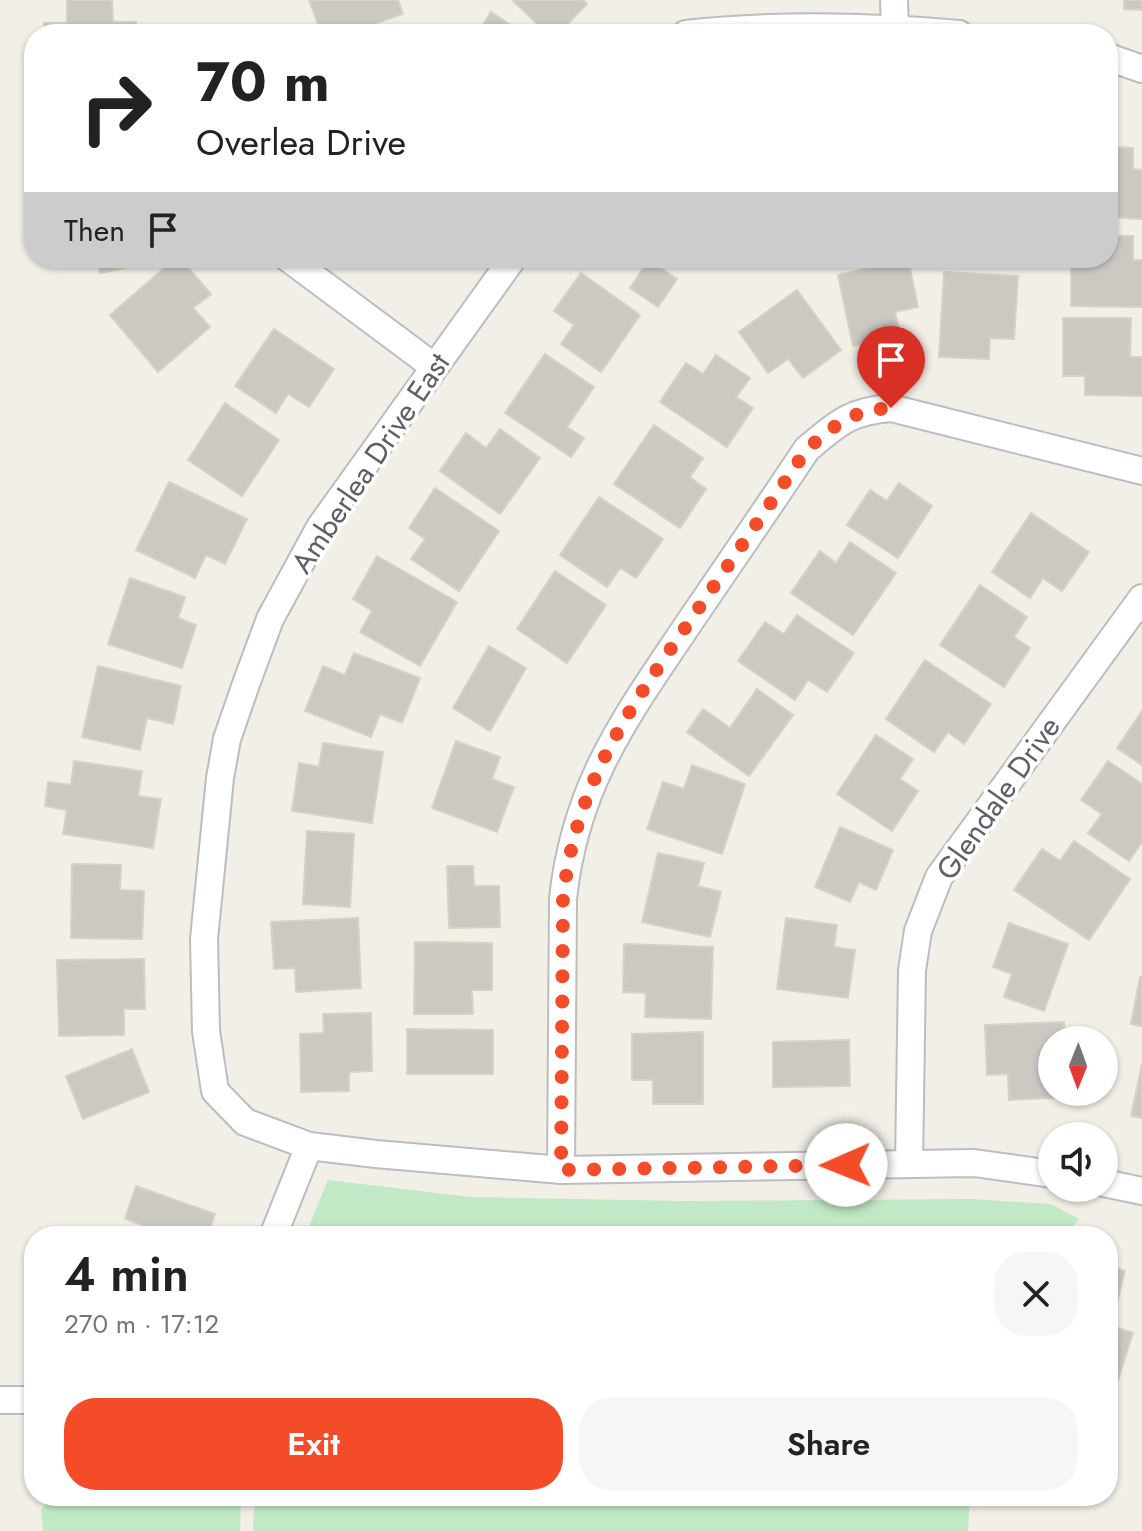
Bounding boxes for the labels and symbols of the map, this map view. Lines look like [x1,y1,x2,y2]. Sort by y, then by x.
pin [857,326,925,408]
street label: Amberlea Drive East [280,343,460,582]
street label: Glendale Drive [926,707,1070,889]
north arrow [1038,1026,1118,1106]
position arrow [804,1123,888,1207]

